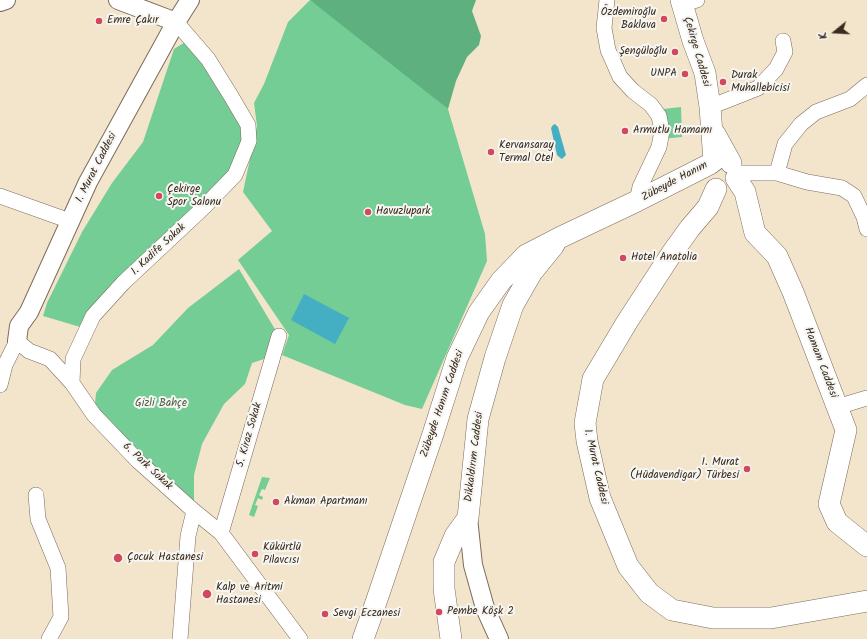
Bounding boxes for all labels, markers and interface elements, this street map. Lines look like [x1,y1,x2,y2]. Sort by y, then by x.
place label: Özdemiroğlu Baklava [601,6,656,32]
north arrow [815,12,855,52]
place label: Emre Çakır [107,14,159,28]
marker: Özdemiroğlu Baklava [659,14,669,24]
street label: Çekirge Caddesi [680,15,712,89]
marker: Emre Çakır [94,16,104,26]
text: K [814,30,833,42]
place label: Şengüloğlu [619,45,667,59]
marker: Şengüloğlu [670,47,680,57]
place label: UNPA [650,67,677,81]
marker: UNPA [680,69,690,79]
place label: Durak Muhallebicisi [731,69,790,95]
marker: Durak Muhallebicisi [718,77,728,87]
place label: Armutlu Hamamı [633,124,712,138]
marker: Armutlu Hamamı [620,126,630,136]
street label: 1. Murat Caddesi [74,131,120,205]
place label: Kervansaray Termal Otel [499,139,554,165]
marker: Kervansaray Termal Otel [486,147,496,157]
street label: Zübeyde Hanım [640,159,710,205]
place label: Çekirge Spor Salonu [167,183,221,209]
marker: Çekirge Spor Salonu [154,191,164,201]
place label: Havuzlupark [376,205,431,219]
marker: Havuzlupark [363,207,373,217]
street label: 1. Kadife Sokak [129,221,189,279]
place label: Hotel Anatolia [631,251,697,265]
marker: Hotel Anatolia [618,253,628,263]
street label: Hamam Caddesi [800,326,840,400]
street label: Zübeyde Hanım Caddesi [418,349,468,459]
park label: Gizli Bahçe [135,397,187,411]
street label: 5. Kiraz Sokak [235,401,265,469]
street label: Dikkaldırım Caddesi [463,411,487,503]
street label: 1. Murat Caddesi [580,428,610,506]
street label: 6. Park Sokak [119,440,175,494]
place label: I. Murat (Hüdavendigar) Türbesi [630,456,739,482]
marker: I. Murat (Hüdavendigar) Türbesi [742,464,752,474]
place label: Akman Apartmanı [284,495,368,509]
marker: Akman Apartmanı [271,497,281,507]
place label: Kükürtlü Pilavcısı [263,541,301,567]
marker: Kükürtlü Pilavcısı [250,549,260,559]
place label: Çocuk Hastanesi [127,551,203,565]
marker: Çocuk Hastanesi [112,552,124,564]
place label: Kalp ve Aritmi Hastanesi [216,581,283,607]
marker: Kalp ve Aritmi Hastanesi [201,588,213,600]
place label: Pembe Köşk 2 [447,605,514,619]
place label: Sevgi Eczanesi [333,607,400,621]
marker: Pembe Köşk 2 [434,607,444,617]
marker: Sevgi Eczanesi [320,609,330,619]

